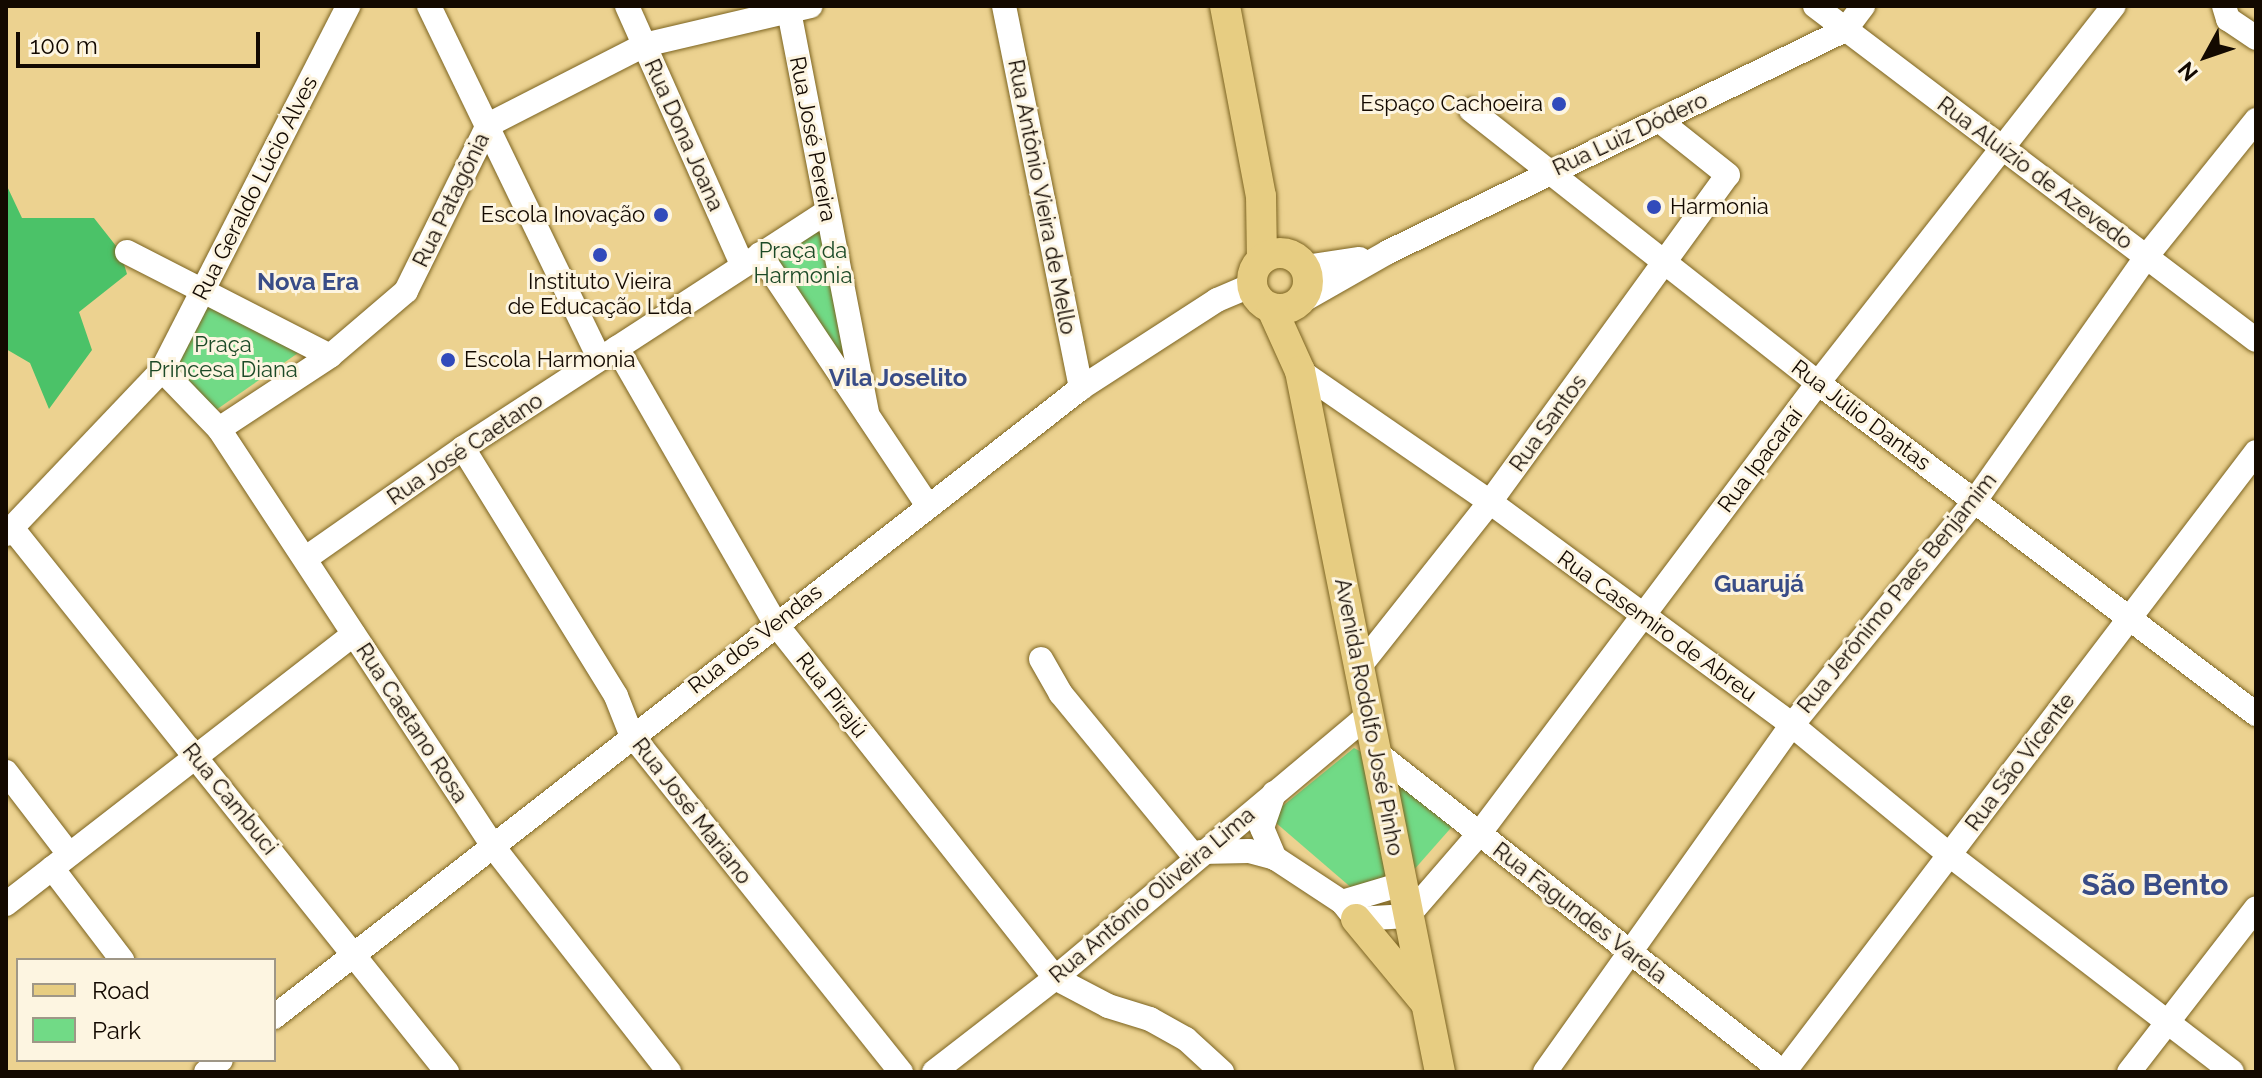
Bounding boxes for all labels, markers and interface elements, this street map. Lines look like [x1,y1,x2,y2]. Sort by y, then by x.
scale bar [20,16,264,66]
north arrow [2166,16,2246,96]
text: 100 m [30,31,98,60]
street label: Rua José Pereira [784,54,842,224]
street label: Rua Dona Joana [639,55,729,215]
street label: Rua Antônio Vieira de Mello [1002,57,1082,337]
text: N [2172,57,2203,86]
street label: Rua Geraldo Lúcio Alves [187,71,323,305]
street label: Rua Luiz Dódero [1548,87,1712,181]
street label: Rua Aluízio de Azevedo [1932,90,2138,256]
place label: Espaço Cachoeira [1360,91,1543,117]
marker: Espaço Cachoeira [1550,95,1568,113]
street label: Rua Patagônia [407,129,495,271]
place label: Harmonia [1670,194,1769,220]
marker: Harmonia [1645,198,1663,216]
place label: Escola Inovação [481,202,645,228]
marker: Escola Inovação [652,206,670,224]
park label: Praça da Harmonia [754,237,852,288]
marker: Instituto Vieira de Educação Ltda [591,246,609,264]
district label: Nova Era [257,268,359,296]
place label: Instituto Vieira de Educação Ltda [508,268,692,320]
park label: Praça Princesa Diana [148,331,298,382]
place label: Escola Harmonia [464,347,635,373]
marker: Escola Harmonia [439,351,457,369]
street label: Rua Júlio Dantas [1786,354,1936,476]
district label: Vila Joselito [828,364,968,392]
street label: Rua Santos [1504,369,1592,477]
street label: Rua José Caetano [382,387,548,511]
street label: Rua Ipacaraí [1712,402,1808,518]
street label: Rua Jerônimo Paes Benjamim [1792,467,2002,719]
street label: Rua Casemiro de Abreu [1552,545,1762,707]
district label: Guarujá [1714,570,1804,598]
street label: Avenida Rodolfo José Pinho [1329,576,1409,858]
street label: Rua dos Vendas [682,578,828,700]
street label: Rua Caetano Rosa [350,638,474,808]
street label: Rua Pirajú [790,647,874,743]
street label: Rua São Vicente [1959,688,2081,836]
street label: Rua José Mariano [626,732,758,890]
street label: Rua Cambuci [177,738,283,860]
street label: Rua Antônio Oliveira Lima [1044,801,1260,989]
street label: Rua Fagundes Varela [1487,836,1673,990]
district label: São Bento [2082,867,2228,903]
legend [16,958,276,1062]
text: Road [92,976,150,1005]
text: Park [92,1016,141,1045]

